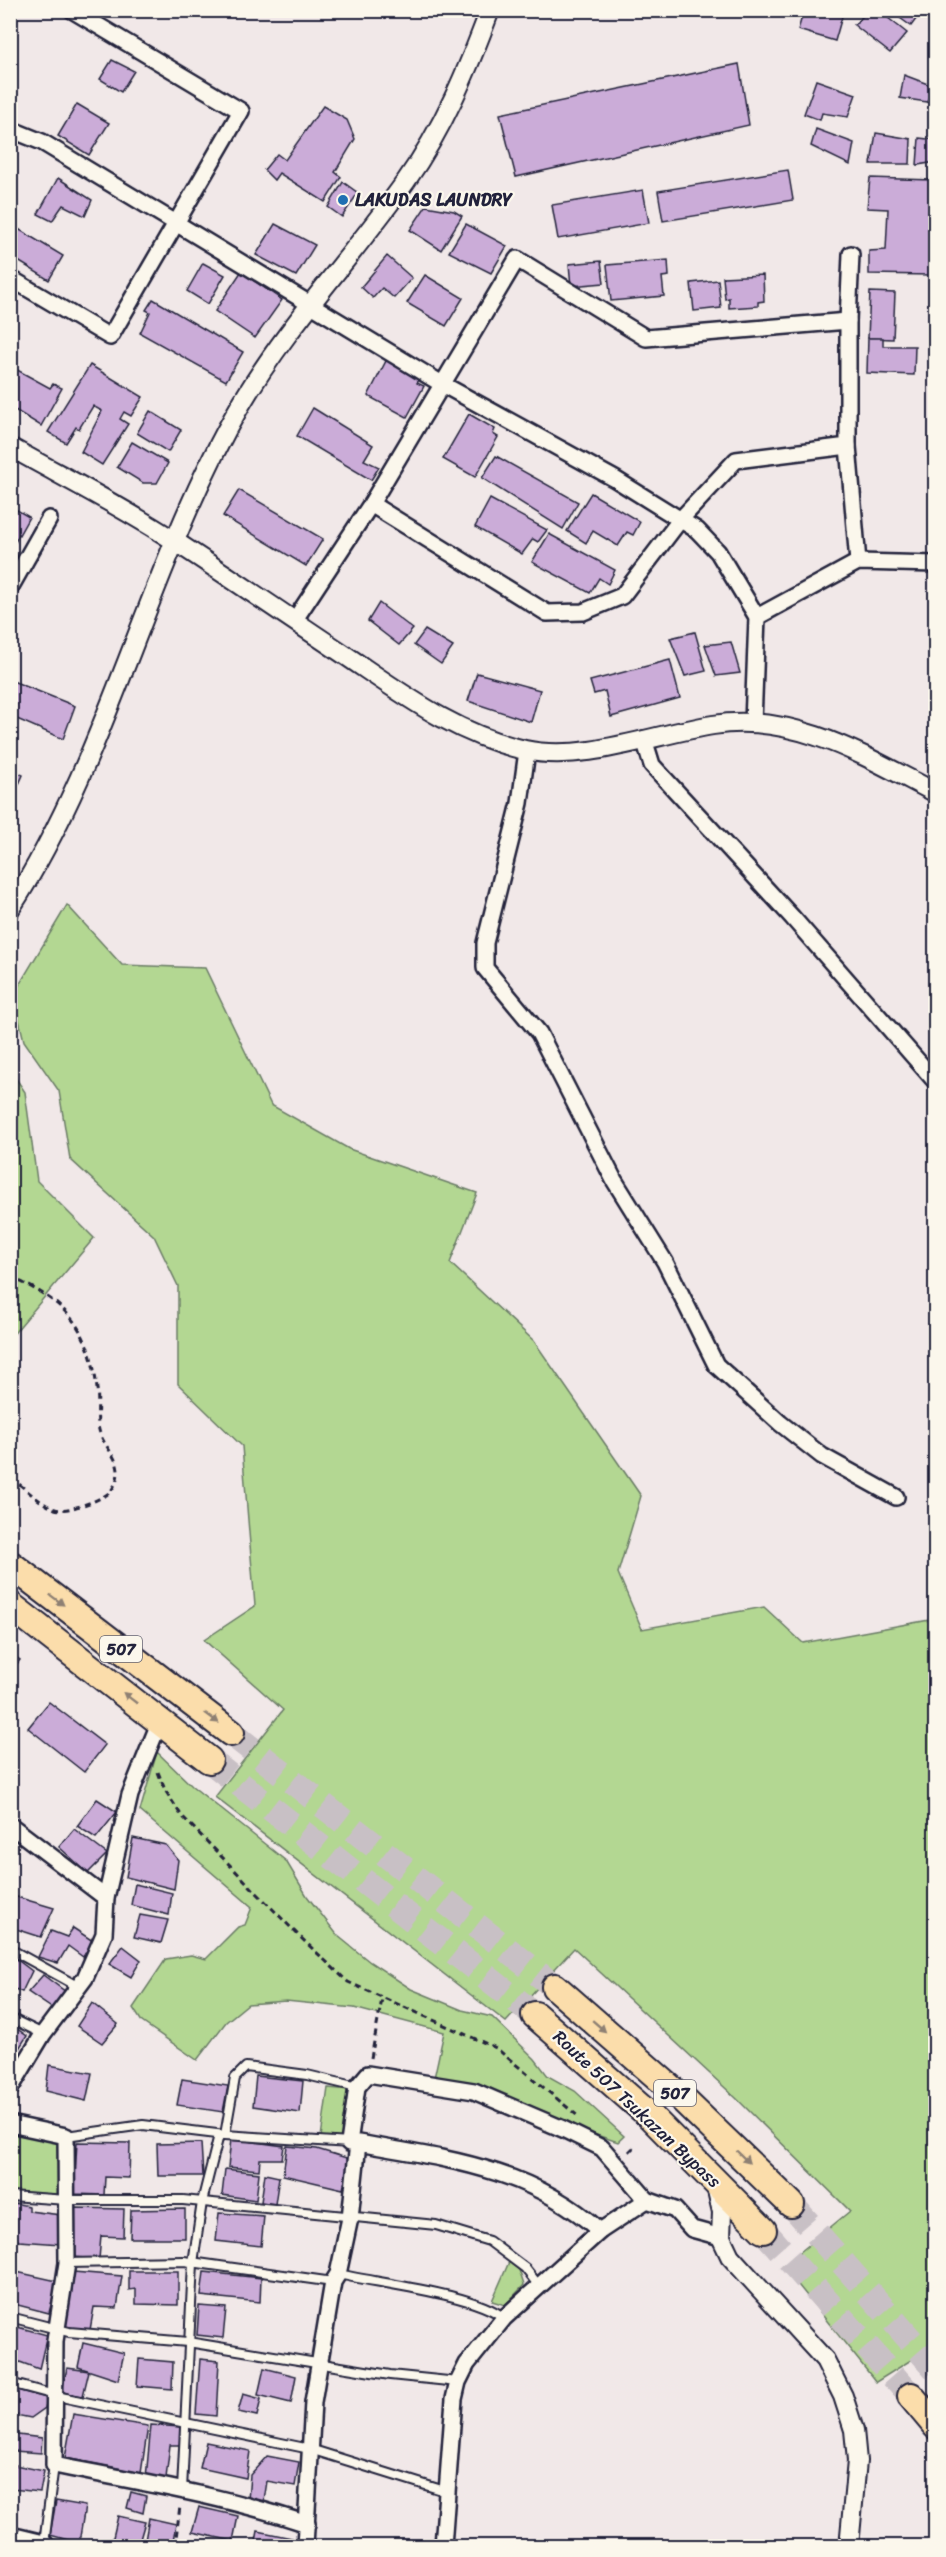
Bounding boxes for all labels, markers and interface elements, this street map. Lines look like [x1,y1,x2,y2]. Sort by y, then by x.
place label: LAKUDAS LAUNDRY [355,184,514,216]
marker: LAKUDAS LAUNDRY [336,193,350,207]
one-way arrow [49,1594,65,1606]
road number: 507 [100,1636,142,1662]
one-way arrow [122,1692,137,1704]
one-way arrow [204,1712,220,1725]
one-way arrow [591,2019,606,2032]
street label: Route 507 Tsukazan Bypass [545,2022,729,2197]
road number: 507 [654,2080,696,2106]
one-way arrow [735,2150,749,2164]

